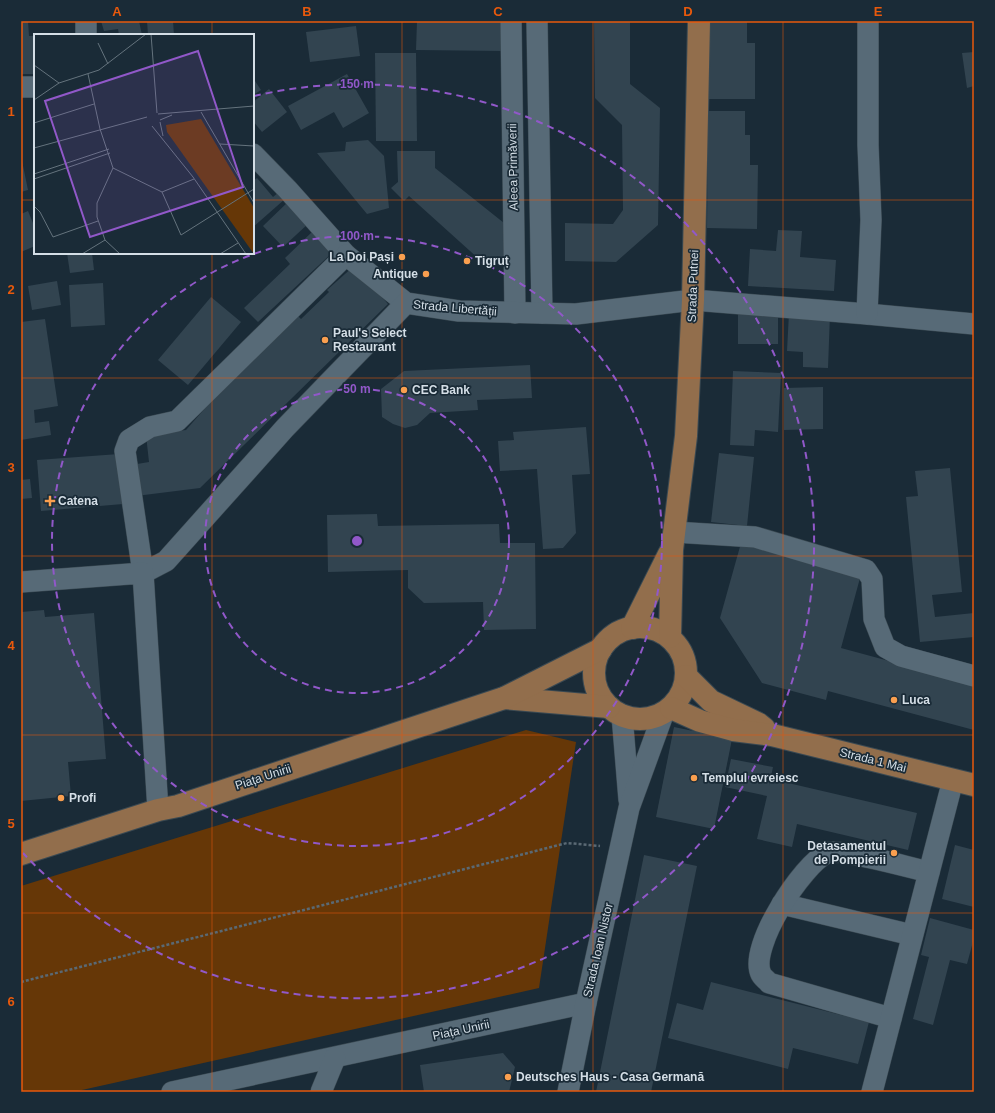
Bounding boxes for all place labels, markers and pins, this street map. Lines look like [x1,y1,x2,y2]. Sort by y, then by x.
place label: La Doi Pași [329,250,394,264]
marker: La Doi Pași [397,252,407,262]
place label: Tigruț [475,254,509,268]
marker: Tigruț [462,256,472,266]
place label: Antique [373,267,418,281]
marker: Antique [421,269,431,279]
place label: Paul's Select Restaurant [333,326,407,354]
marker: Paul's Select Restaurant [320,335,330,345]
place label: CEC Bank [412,383,470,397]
marker: CEC Bank [399,385,409,395]
place label: Catena [58,494,98,508]
marker: Catena [45,496,55,506]
centre of rings [350,534,364,548]
place label: Luca [902,693,930,707]
marker: Luca [889,695,899,705]
place label: Templul evreiesc [702,771,799,785]
marker: Templul evreiesc [689,773,699,783]
place label: Profi [69,791,96,805]
marker: Profi [56,793,66,803]
place label: Detasamentul de Pompierii [807,839,886,867]
marker: Detasamentul de Pompierii [889,848,899,858]
place label: Deutsches Haus - Casa Germană [516,1070,704,1084]
marker: Deutsches Haus - Casa Germană [503,1072,513,1082]

